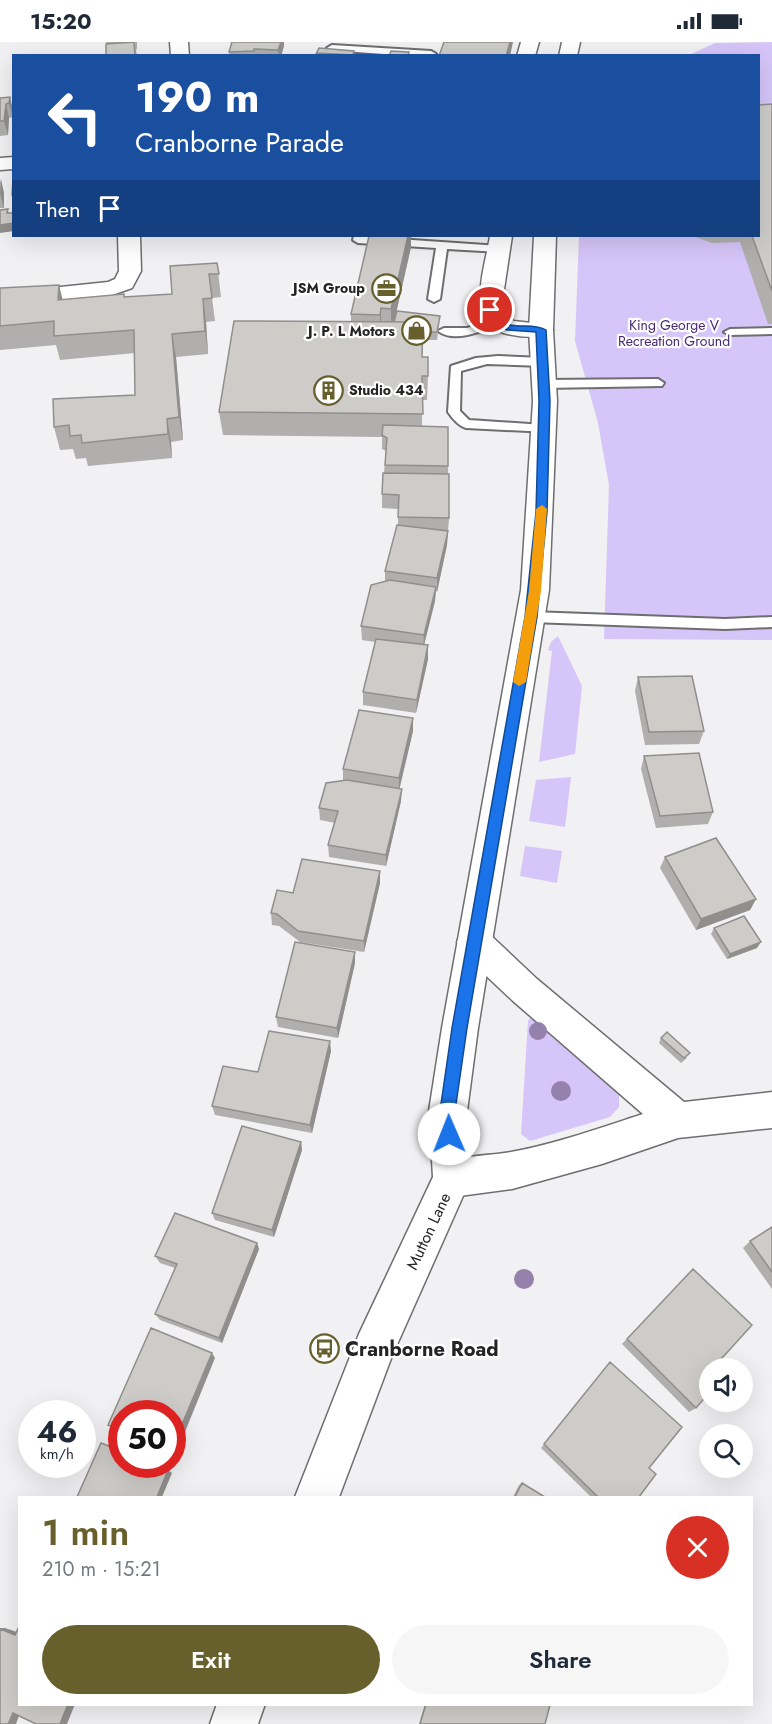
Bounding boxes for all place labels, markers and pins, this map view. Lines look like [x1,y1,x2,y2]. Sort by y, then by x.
office icon: JSM Group [370,272,402,304]
place label: JSM Group [290,278,365,298]
pin [464,284,515,335]
shop icon: J. P. L Motors [400,315,432,347]
place label: J. P. L Motors [305,321,396,341]
building icon: Studio 434 [312,374,344,406]
place label: Studio 434 [349,380,424,400]
bus stop icon: Cranborne Road [308,1333,340,1365]
place label: Cranborne Road [345,1335,499,1364]

